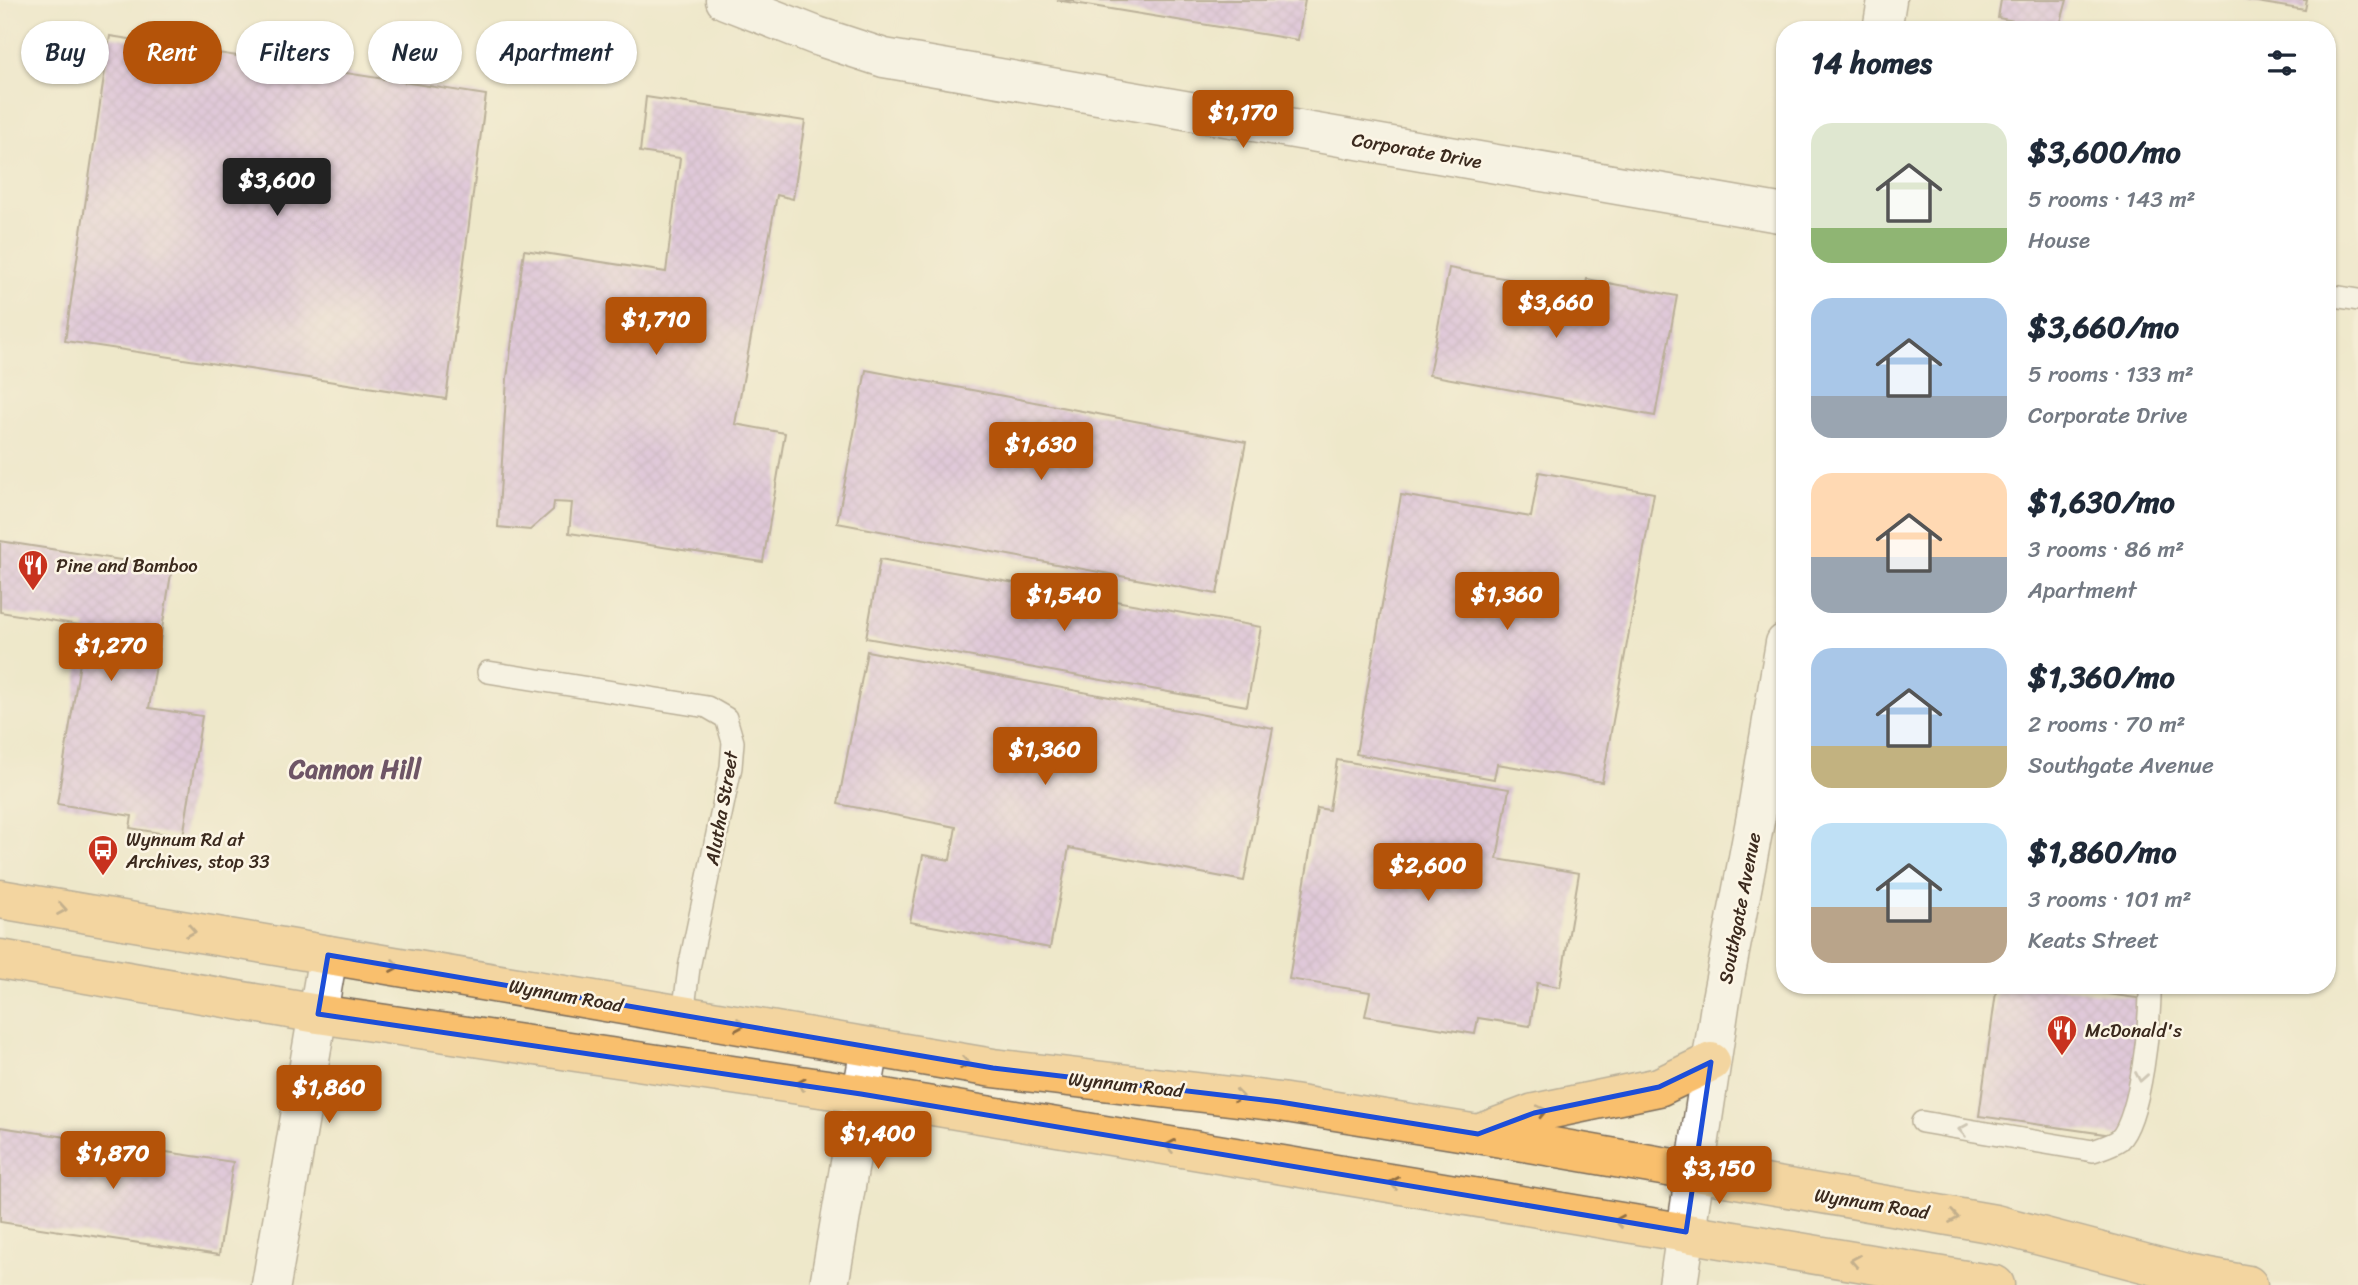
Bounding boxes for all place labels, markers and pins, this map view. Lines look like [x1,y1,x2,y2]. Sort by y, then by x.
pin: $1,170 [1186,90,1300,150]
pin: $3,600 [220,158,334,218]
pin: $3,660 [1499,280,1613,340]
pin: $1,710 [599,298,713,357]
pin: $1,630 [984,422,1098,482]
restaurant icon: Pine and Bamboo [16,548,50,592]
place label: Pine and Bamboo [56,549,198,582]
pin: $1,360 [1450,572,1564,632]
pin: $1,540 [1007,574,1121,633]
pin: $1,270 [54,624,168,683]
pin: $1,360 [988,728,1102,787]
place label: Wynnum Rd at Archives, stop 33 [125,823,270,878]
bus stop icon: Wynnum Rd at Archives, stop 33 [86,833,120,877]
pin: $2,600 [1371,844,1485,903]
restaurant icon: McDonald's [2045,1013,2079,1057]
place label: McDonald's [2085,1014,2182,1047]
pin: $1,860 [272,1066,386,1125]
pin: $1,400 [821,1112,935,1171]
pin: $1,870 [56,1132,170,1191]
pin: $3,150 [1662,1146,1776,1206]

